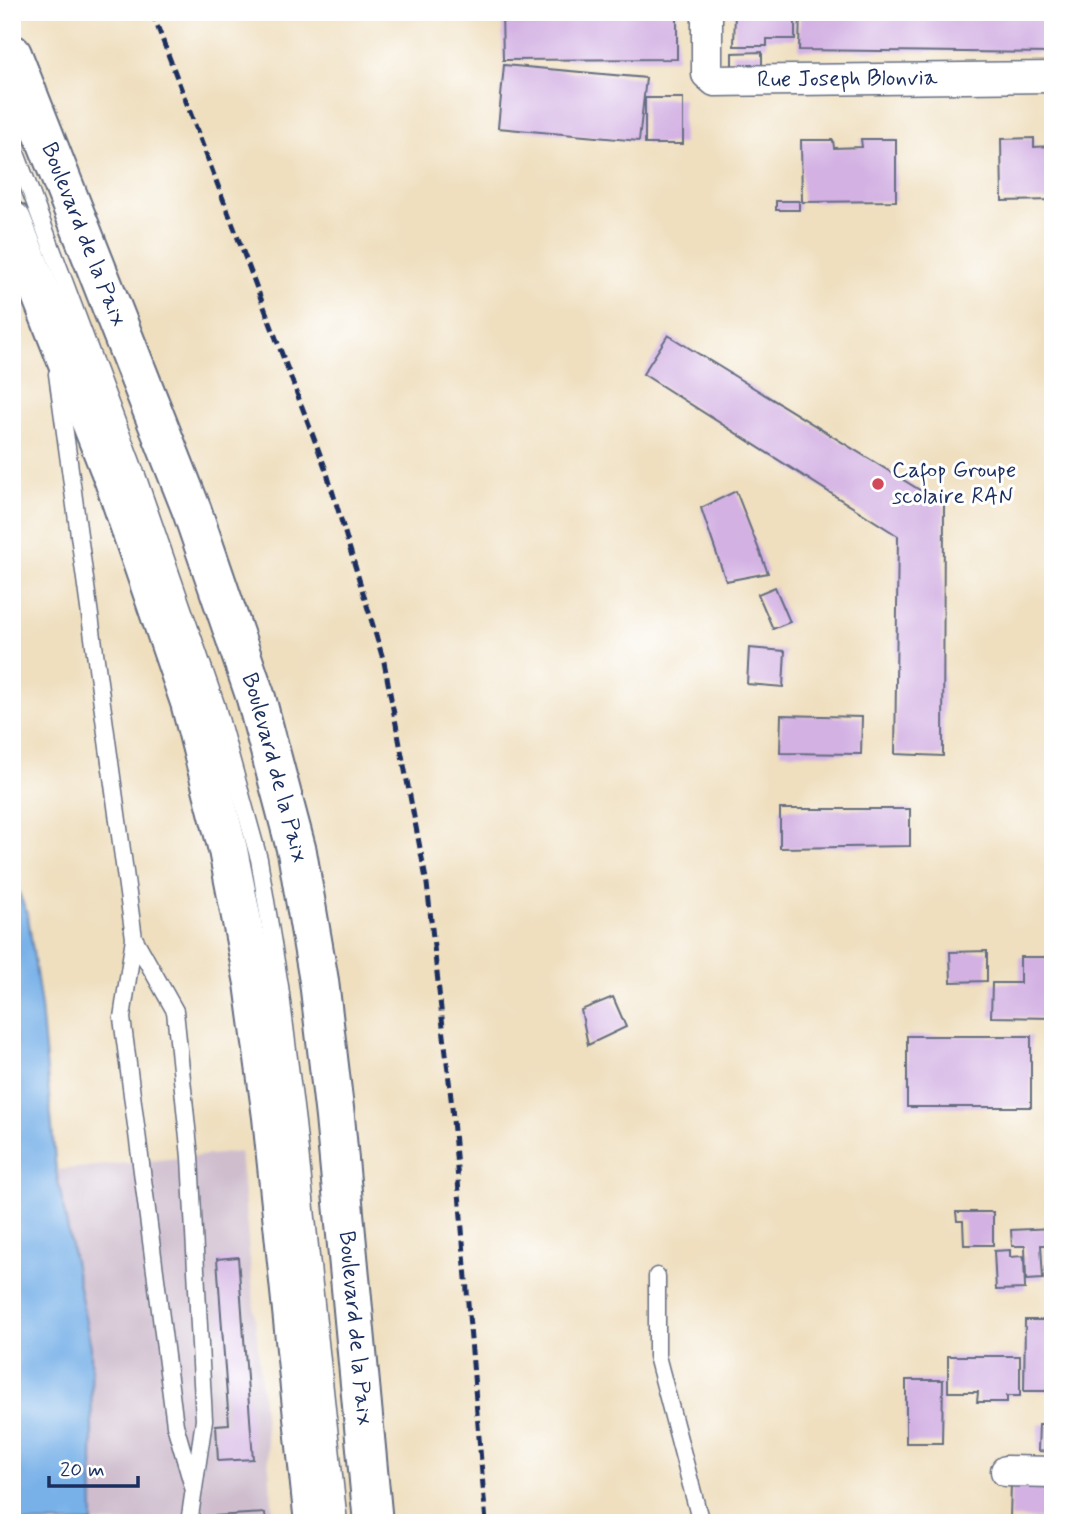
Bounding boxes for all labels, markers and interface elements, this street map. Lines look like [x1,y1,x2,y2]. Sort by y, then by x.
street label: Rue Joseph Blonvia [757,63,938,95]
street label: Boulevard de la Paix [33,138,133,331]
place label: Cafop Groupe scolaire RAN [892,456,1016,512]
marker: Cafop Groupe scolaire RAN [870,476,886,492]
street label: Boulevard de la Paix [234,669,314,865]
street label: Boulevard de la Paix [331,1230,379,1427]
scale bar [49,1444,138,1488]
text: 20 m [60,1456,105,1484]

